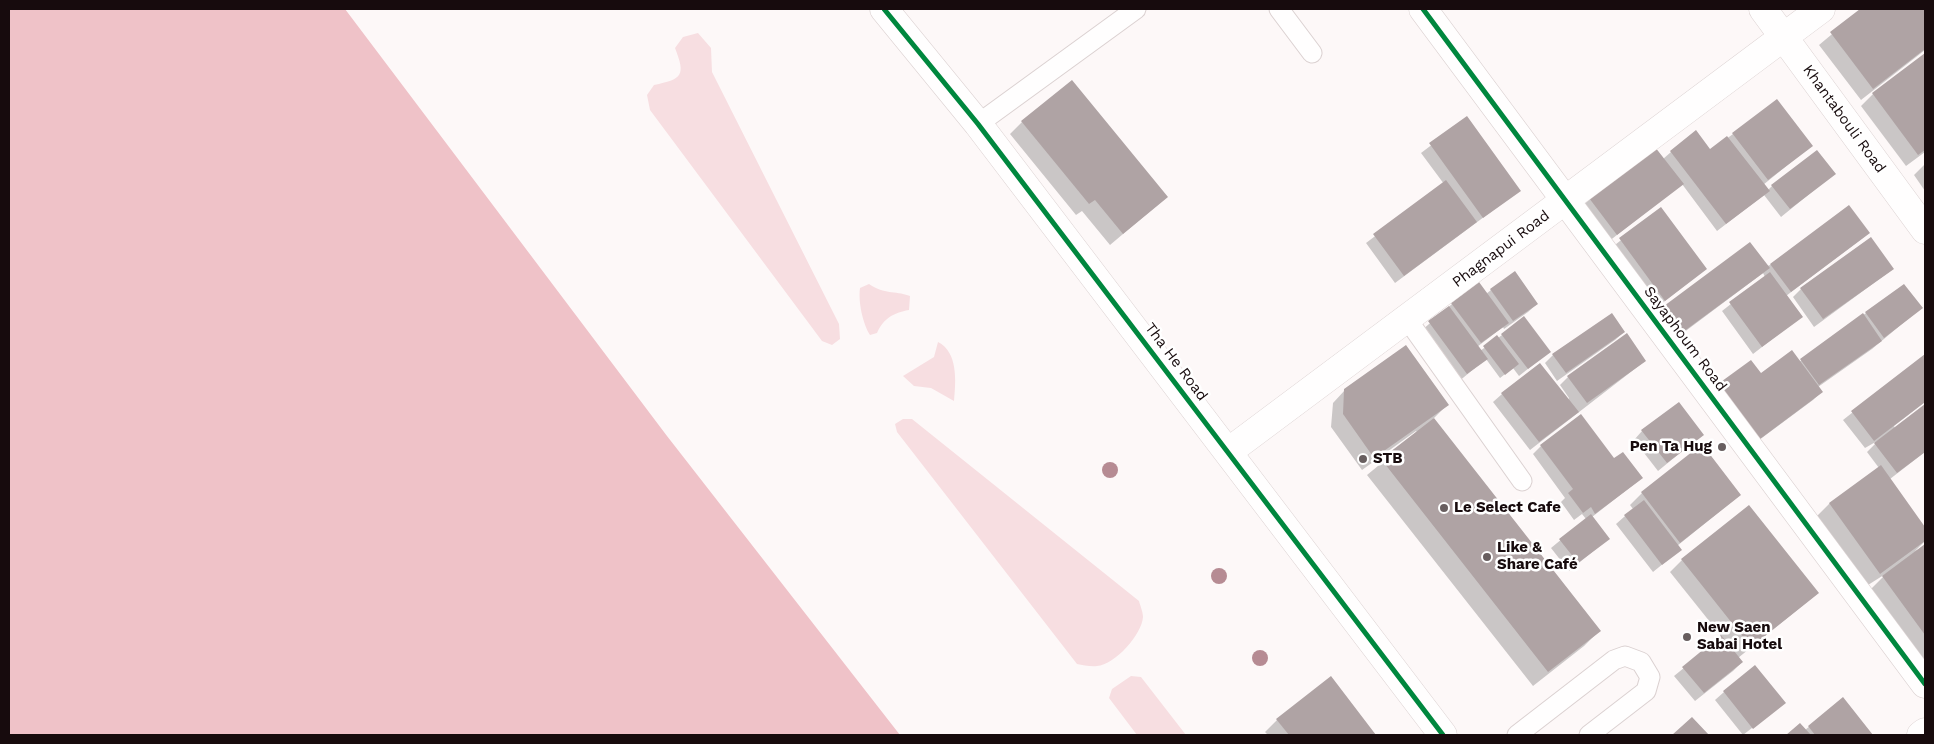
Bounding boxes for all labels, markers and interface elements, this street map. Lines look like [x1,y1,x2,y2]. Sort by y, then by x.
street label: Khantabouli Road [1799,61,1889,177]
street label: Phagnapui Road [1449,207,1553,291]
street label: Sayaphoum Road [1640,283,1730,395]
street label: Tha He Road [1141,319,1211,405]
place label: Pen Ta Hug [1630,438,1712,456]
marker: Pen Ta Hug [1716,441,1728,453]
place label: STB [1373,450,1403,468]
marker: STB [1357,453,1369,465]
place label: Le Select Cafe [1454,499,1561,517]
marker: Le Select Cafe [1438,502,1450,514]
place label: Like & Share Café [1497,539,1578,574]
marker: Like & Share Café [1481,551,1493,563]
place label: New Saen Sabai Hotel [1697,619,1782,654]
marker: New Saen Sabai Hotel [1681,631,1693,643]

